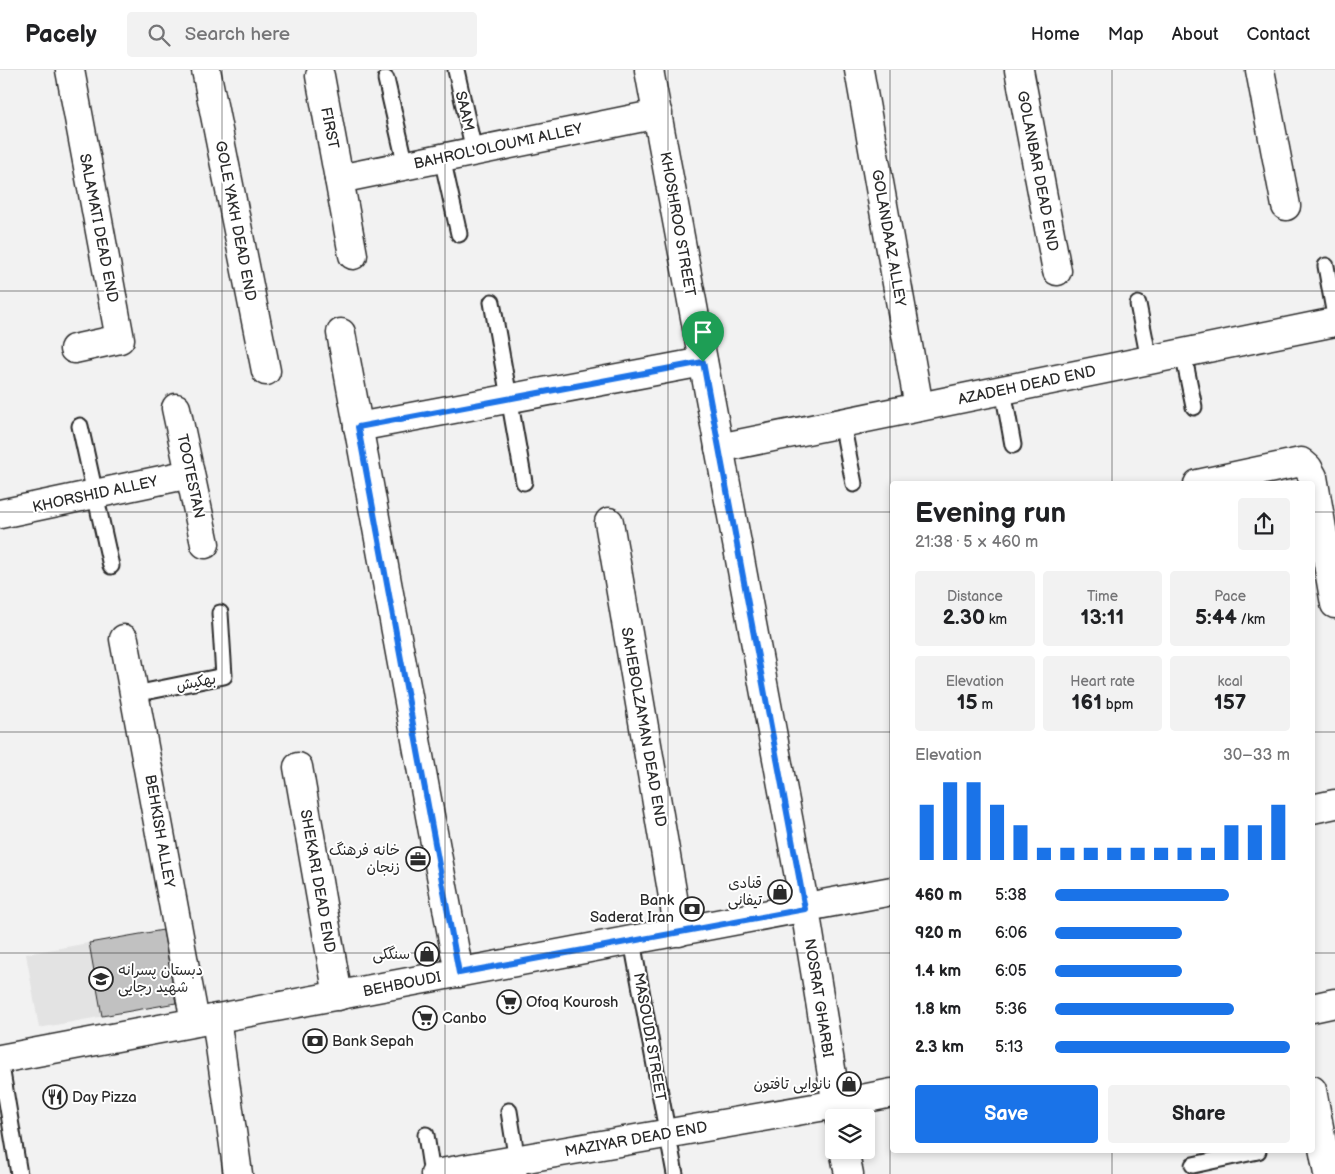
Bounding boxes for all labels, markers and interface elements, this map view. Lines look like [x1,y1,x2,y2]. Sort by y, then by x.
search box [127,12,477,57]
text: Pacely [25,20,97,49]
icon: search [145,21,173,49]
text: Search here [185,23,290,46]
text: Home [1031,24,1080,45]
text: Map [1108,24,1144,45]
text: About [1172,24,1219,45]
text: Contact [1247,24,1310,45]
street label: SAAM [451,89,478,133]
street label: GOLANBAR DEAD END [1013,89,1062,253]
street label: FIRST [316,106,343,151]
street label: BAHROL'OLOUMI ALLEY [412,119,584,174]
street label: GOLE YAKH DEAD END [211,139,260,303]
street label: KHOSHROO STREET [655,150,700,298]
street label: SALAMATI DEAD END [75,152,122,304]
street label: GOLANDAAZ ALLEY [867,168,910,308]
pin [682,311,724,362]
icon: arrive [689,318,717,346]
street label: AZADEH DEAD END [956,362,1098,409]
street label: TOOTESTAN [172,432,209,520]
street label: KHORSHID ALLEY [31,472,160,517]
text: Evening run [915,497,1066,530]
button: share [1238,498,1290,550]
text: 21:38 · 5 × 460 m [915,533,1038,552]
text: Distance [947,588,1003,605]
text: Time [1087,588,1118,605]
text: Pace [1214,588,1246,605]
text: 2.30 [942,605,985,630]
text: 13:11 [1081,605,1124,630]
text: 5:44 [1195,605,1237,630]
text: km [985,611,1007,628]
text: /km [1237,611,1265,628]
street label: SAHEBOLZAMAN DEAD END [617,626,670,828]
street label: بهکیش [175,669,218,696]
text: Elevation [946,673,1004,690]
text: Heart rate [1070,673,1135,690]
text: kcal [1218,673,1243,690]
text: 15 [957,690,978,715]
text: 161 [1072,690,1102,715]
text: 157 [1214,690,1246,715]
text: m [978,696,993,713]
text: bpm [1102,696,1133,713]
text: Elevation [915,746,982,765]
text: 30–33 m [1223,746,1290,765]
street label: BEHKISH ALLEY [140,773,179,889]
street label: SHEKARI DEAD END [296,808,339,954]
place label: خانه فرهنگ زنجان [329,841,400,877]
office icon: خانه فرهنگ زنجان [405,846,431,872]
place label: قنادی تیفانی [728,874,763,910]
shop icon: قنادی تیفانی [767,879,793,905]
text: 460 m [915,886,962,905]
text: 5:38 [995,886,1027,905]
place label: Bank Saderat Iran [590,891,675,927]
bank icon: Bank Saderat Iran [679,896,705,922]
text: 920 m [915,924,962,943]
text: 6:06 [995,924,1027,943]
street label: NOSRAT GHARBI [800,937,837,1059]
shop icon: سنگکی [414,941,440,967]
place label: سنگکی [373,945,410,964]
place label: دبستان پسرانه شهید رجایی [118,961,203,997]
text: 1.4 km [915,962,961,981]
text: 6:05 [995,962,1027,981]
school or university icon: دبستان پسرانه شهید رجایی [88,966,114,992]
street label: BEHBOUDI [361,968,443,1001]
street label: MASOUDI STREET [629,971,670,1103]
supermarket icon: Ofoq Kourosh [496,989,522,1015]
place label: Ofoq Kourosh [526,993,618,1012]
text: 1.8 km [915,1000,961,1019]
text: 5:36 [995,1000,1027,1019]
supermarket icon: Canbo [412,1005,438,1031]
place label: Canbo [442,1009,487,1028]
bank icon: Bank Sepah [302,1028,328,1054]
place label: Bank Sepah [332,1032,414,1051]
text: 2.3 km [915,1038,964,1057]
text: 5:13 [995,1038,1023,1057]
shop icon: نانوایی تافتون [836,1071,862,1097]
place label: نانوایی تافتون [753,1075,832,1094]
restaurant icon: Day Pizza [42,1084,68,1110]
button: Save [915,1085,1098,1143]
button: Share [1108,1085,1290,1143]
place label: Day Pizza [72,1088,137,1107]
map controls [825,1109,875,1159]
button: layers [825,1109,875,1159]
street label: MAZIYAR DEAD END [563,1118,709,1161]

